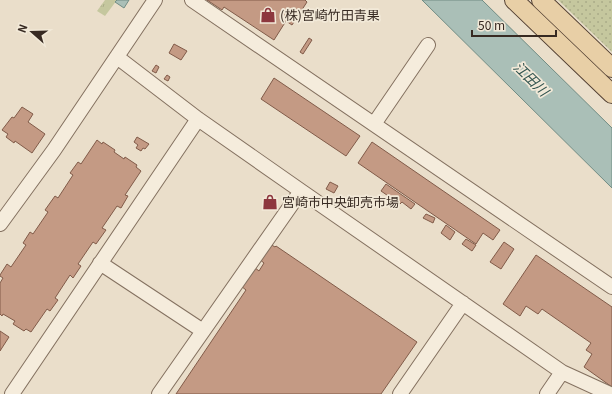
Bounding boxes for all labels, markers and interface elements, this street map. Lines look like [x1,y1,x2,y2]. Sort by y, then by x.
place label: (株)宮崎竹田青果 [280,5,380,24]
shop icon: (株)宮崎竹田青果 [259,6,277,24]
north arrow [12,12,52,52]
scale bar [472,12,556,38]
text: 50 m [478,16,505,33]
text: N [13,22,31,35]
water label: 江田川 [510,56,555,101]
place label: 宮崎市中央卸売市場 [282,192,399,211]
shop icon: 宮崎市中央卸売市場 [261,193,279,211]

